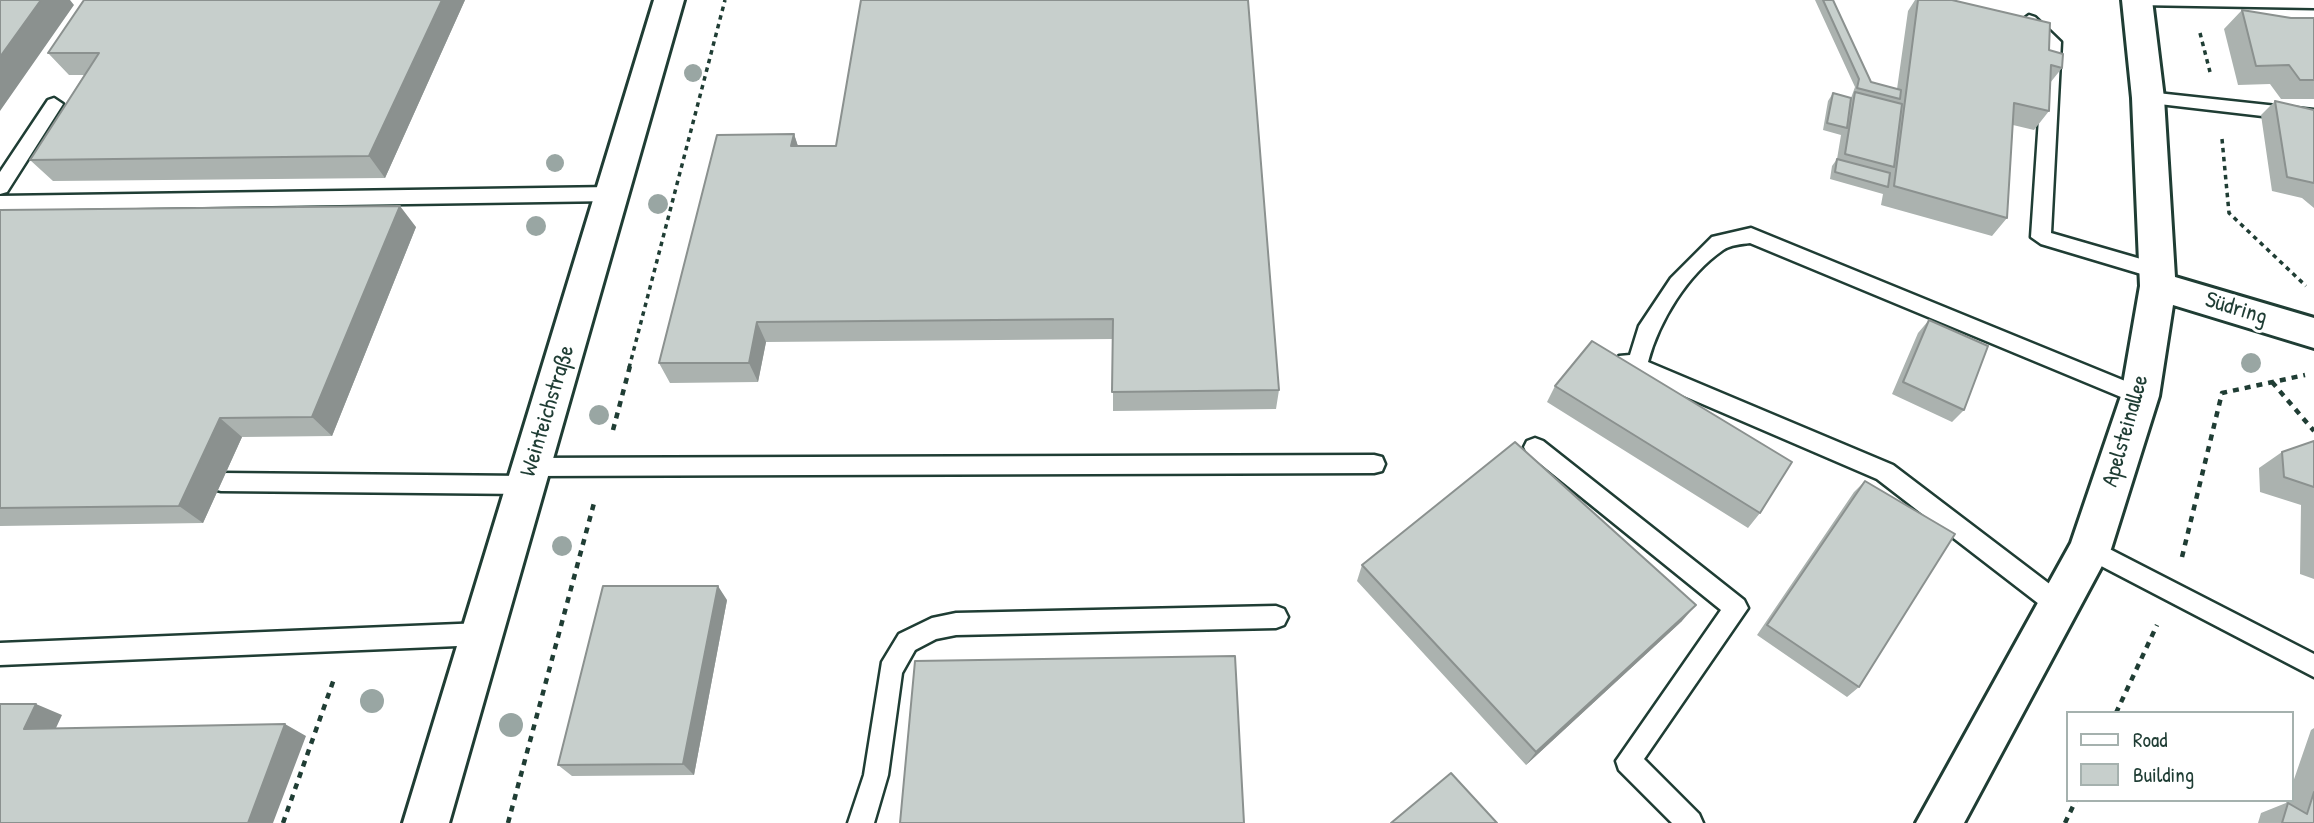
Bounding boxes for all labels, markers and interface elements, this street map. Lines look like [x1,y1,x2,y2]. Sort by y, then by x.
street label: Südring [2202,287,2270,331]
street label: Weinteichstraße [515,342,581,480]
street label: Apelsteinallee [2097,372,2155,490]
legend [2066,711,2293,802]
text: Road [2133,725,2167,754]
text: Building [2133,760,2194,789]

